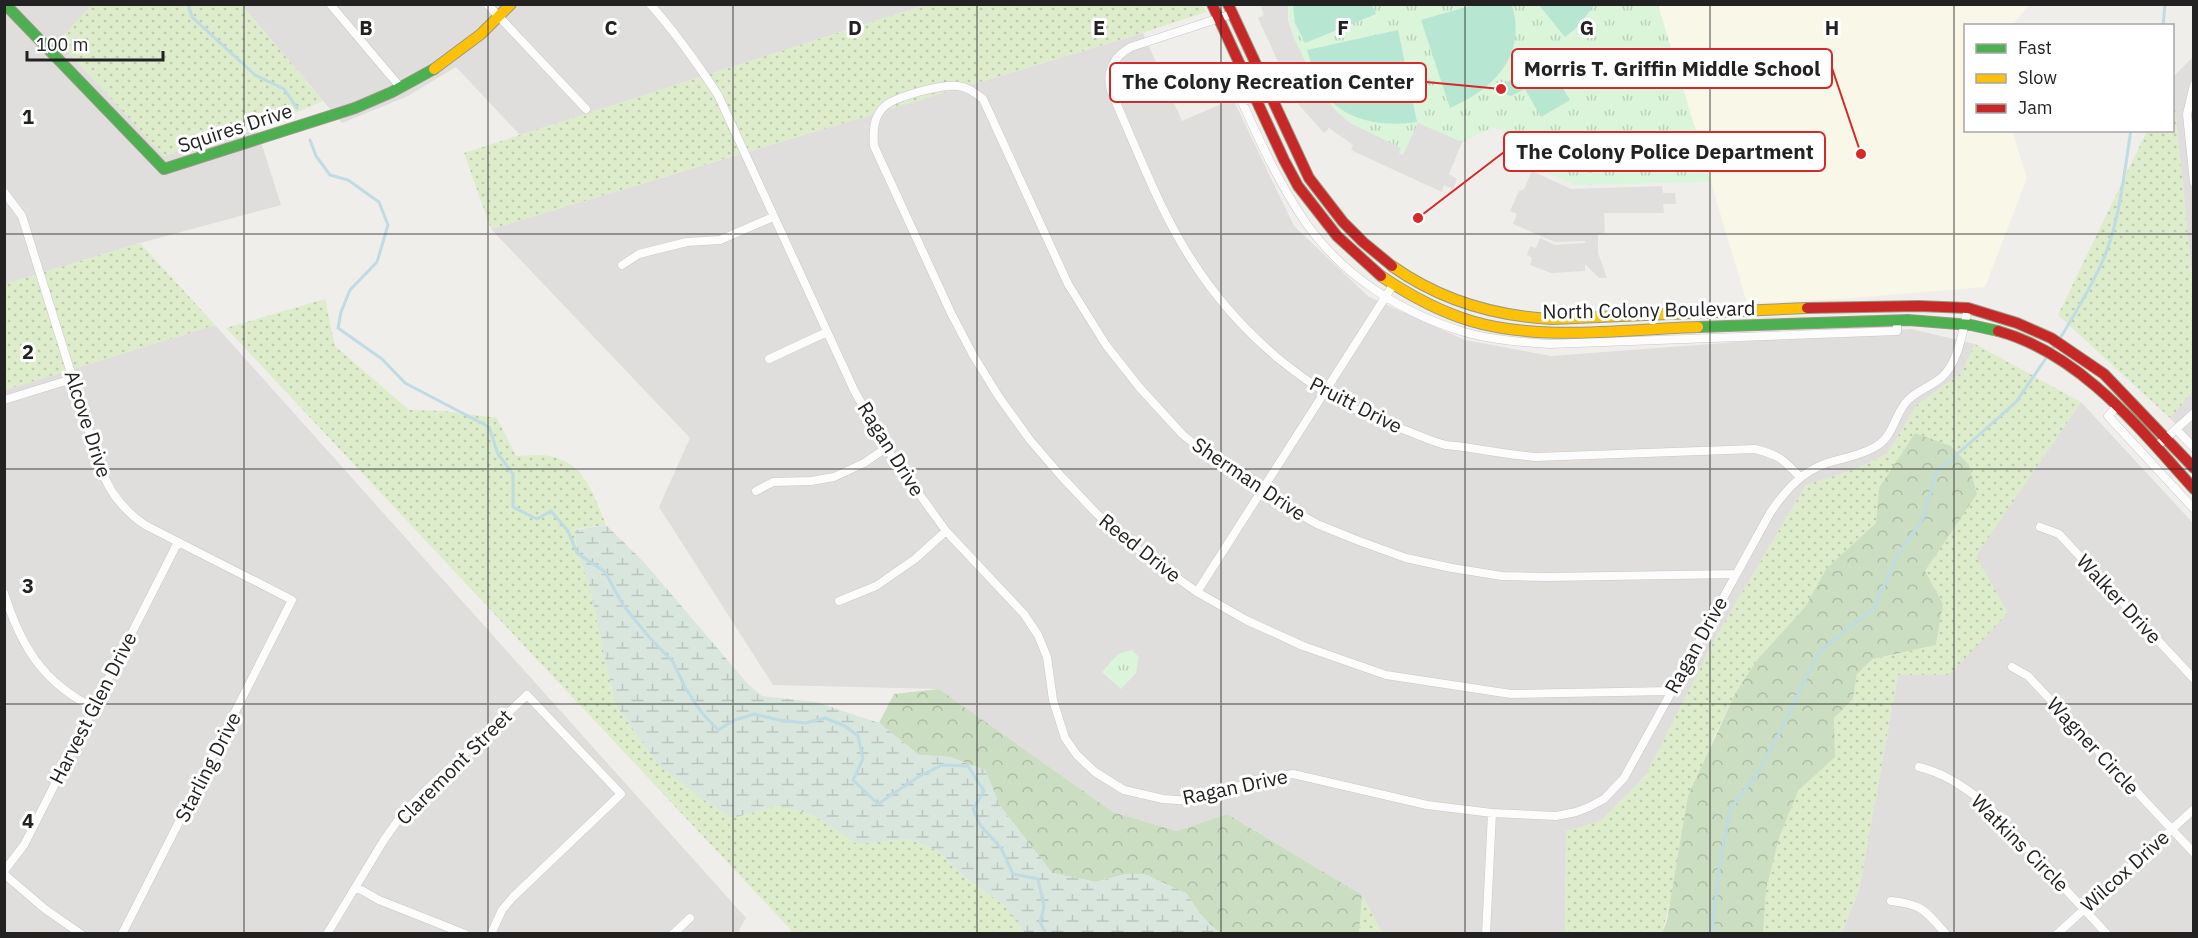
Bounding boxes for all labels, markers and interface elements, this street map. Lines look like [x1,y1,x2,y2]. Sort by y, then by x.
text: B [359,14,373,41]
text: C [604,14,618,41]
text: D [848,14,862,41]
text: E [1093,14,1105,41]
text: F [1337,14,1349,41]
text: G [1580,14,1594,41]
text: H [1825,14,1839,41]
scale bar [27,24,164,62]
legend [1964,24,2174,132]
text: 100 m [36,33,88,56]
text: Fast [2018,36,2052,59]
callout: Morris T. Griffin Middle School [1512,49,1832,88]
text: Morris T. Griffin Middle School [1524,54,1820,82]
callout: The Colony Recreation Center [1110,63,1426,102]
text: Slow [2018,66,2057,89]
text: The Colony Recreation Center [1122,67,1414,95]
street label: Squires Drive [174,96,295,159]
text: Jam [2018,96,2053,119]
text: 1 [22,103,34,130]
callout: The Colony Police Department [1504,132,1825,171]
text: The Colony Police Department [1516,137,1814,165]
street label: North Colony Boulevard [1542,294,1756,325]
text: 2 [22,338,34,365]
street label: Alcove Drive [58,367,118,481]
street label: Pruitt Drive [1305,370,1407,439]
street label: Ragan Drive [852,396,931,501]
street label: Sherman Drive [1187,430,1312,527]
street label: Reed Drive [1094,507,1187,588]
street label: Walker Drive [2071,548,2168,649]
text: 3 [22,572,34,599]
street label: Ragan Drive [1658,591,1733,698]
street label: Harvest Glen Drive [43,627,143,788]
street label: Wagner Circle [2041,691,2146,800]
street label: Claremont Street [390,703,517,830]
street label: Starling Drive [168,707,247,826]
street label: Ragan Drive [1180,762,1290,811]
street label: Watkins Circle [1966,788,2075,897]
text: 4 [22,807,34,834]
street label: Wilcox Drive [2075,824,2175,918]

